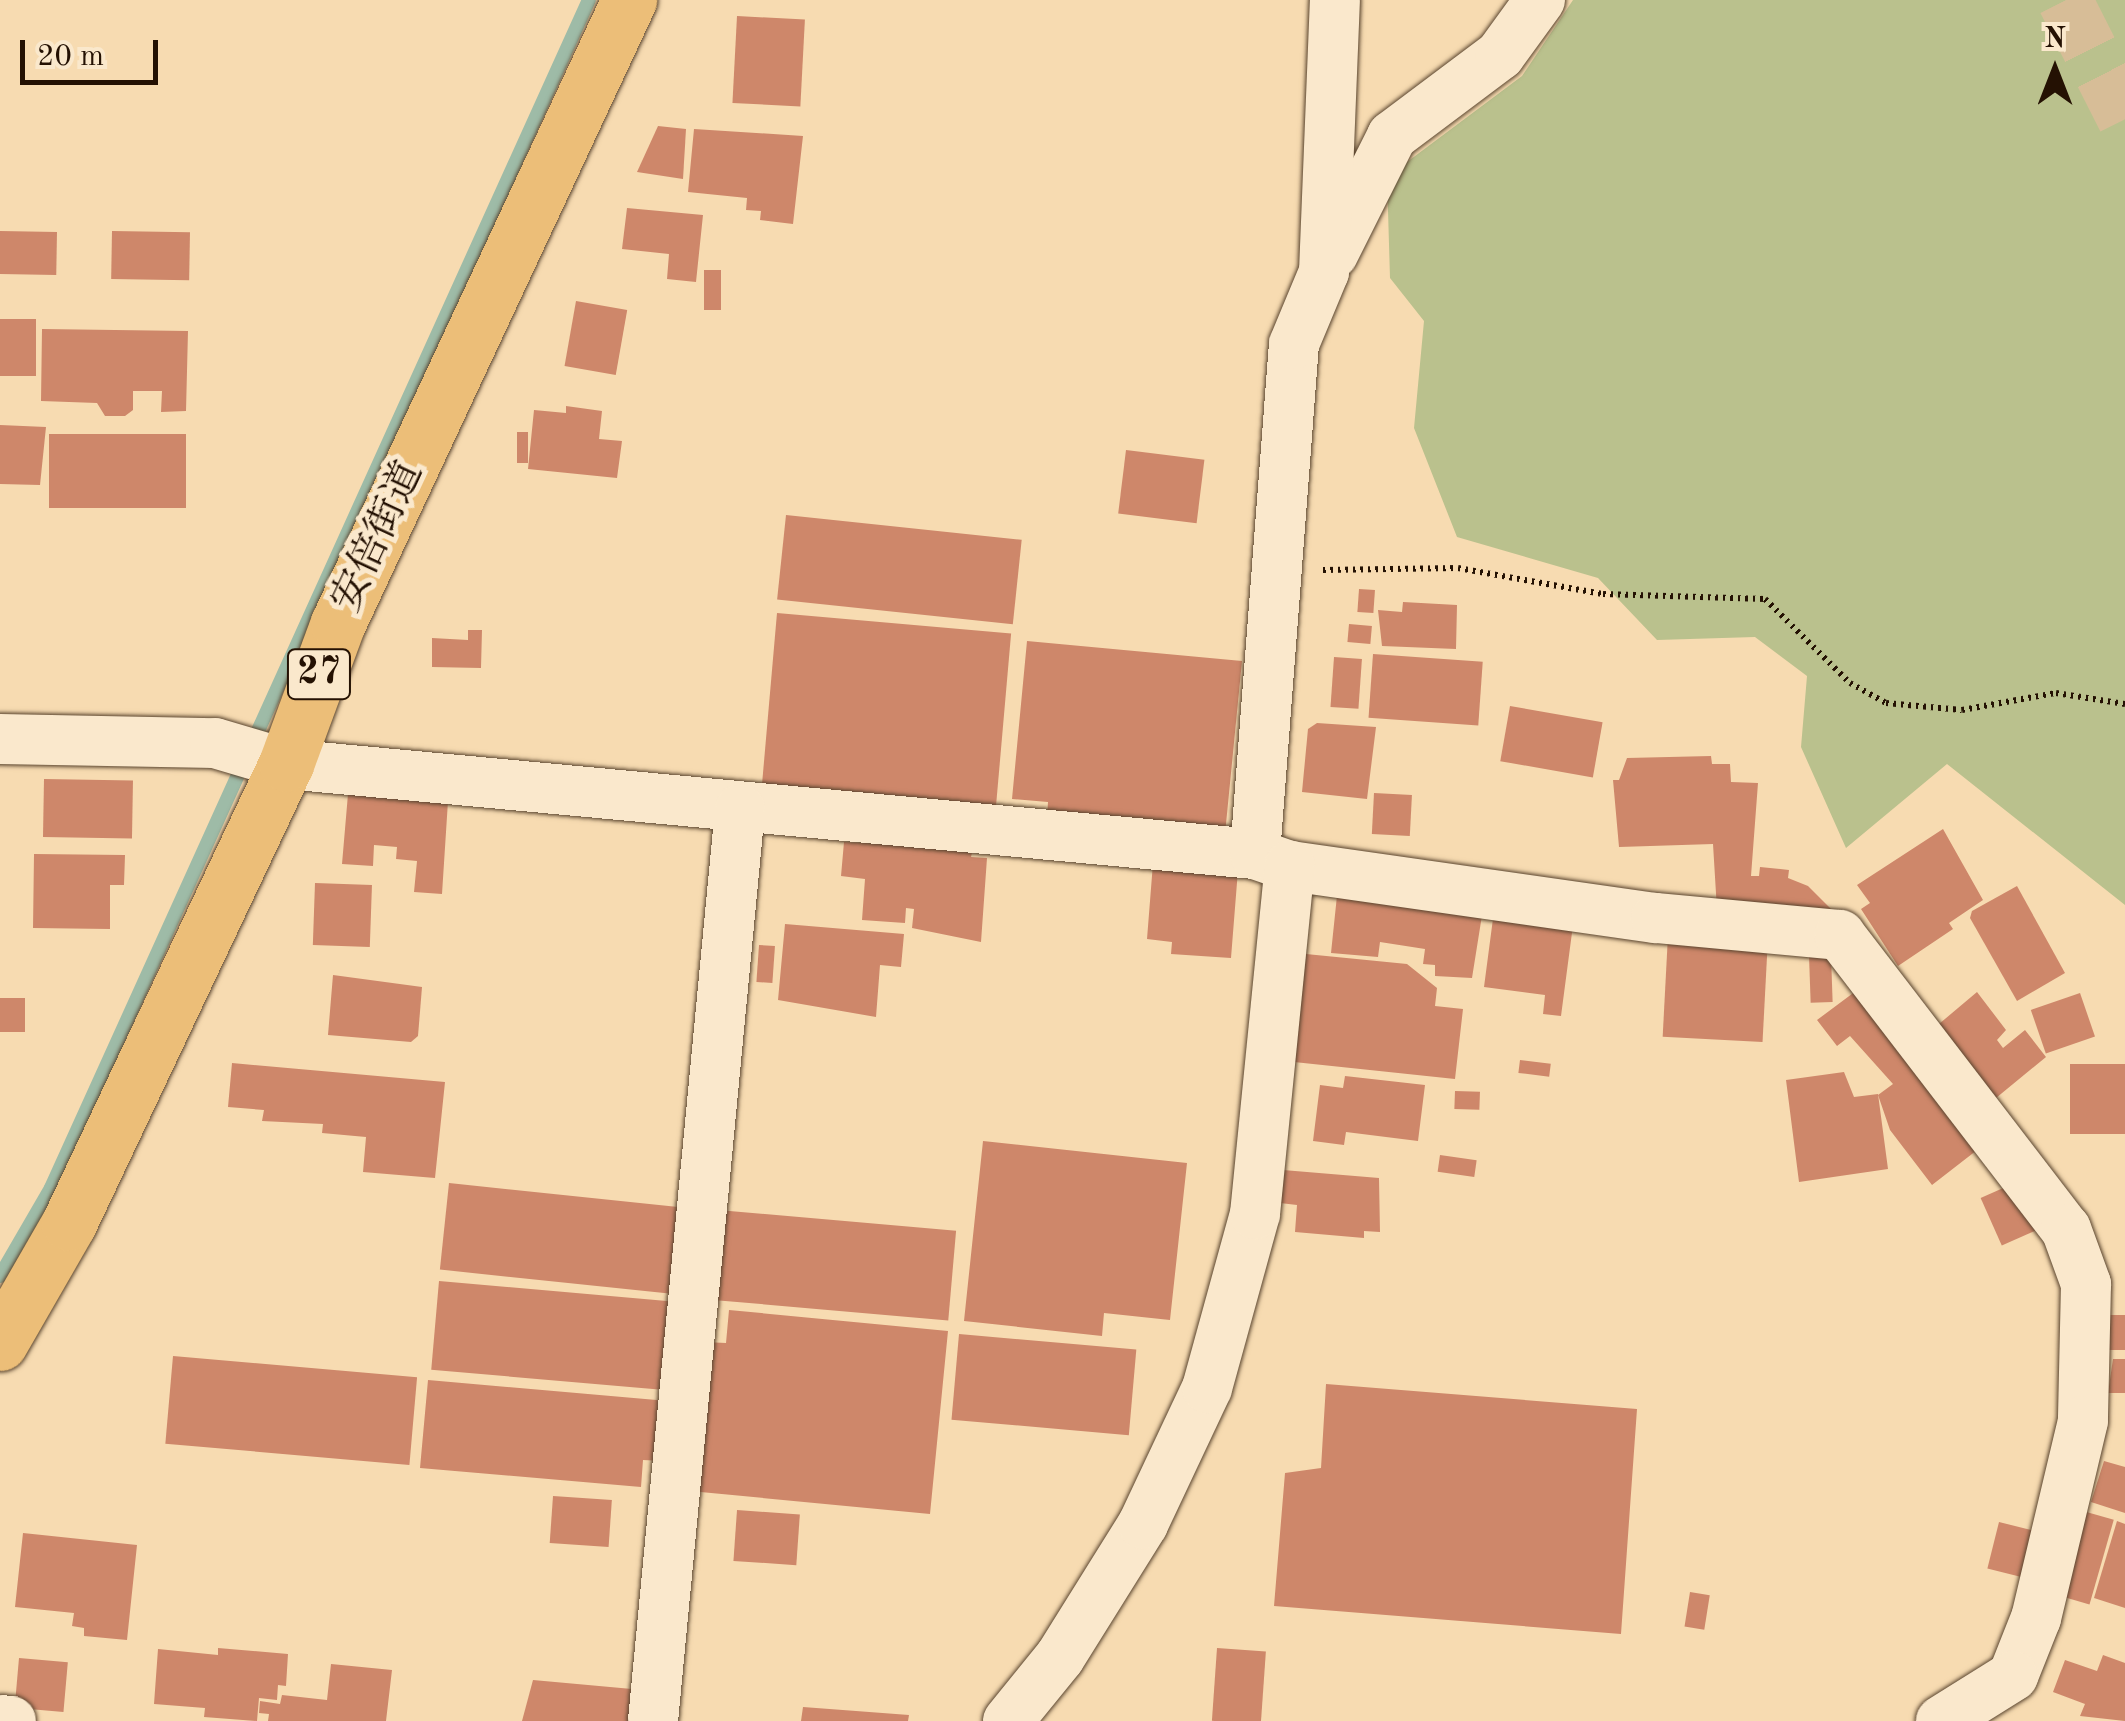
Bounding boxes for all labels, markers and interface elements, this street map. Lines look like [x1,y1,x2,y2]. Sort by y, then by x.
scale bar [25,20,162,82]
north arrow [2005,20,2105,120]
text: N [2044,26,2066,54]
text: 20 m [37,42,104,72]
street label: 安倍街道 [323,454,435,620]
road number: 27 [286,641,352,707]

